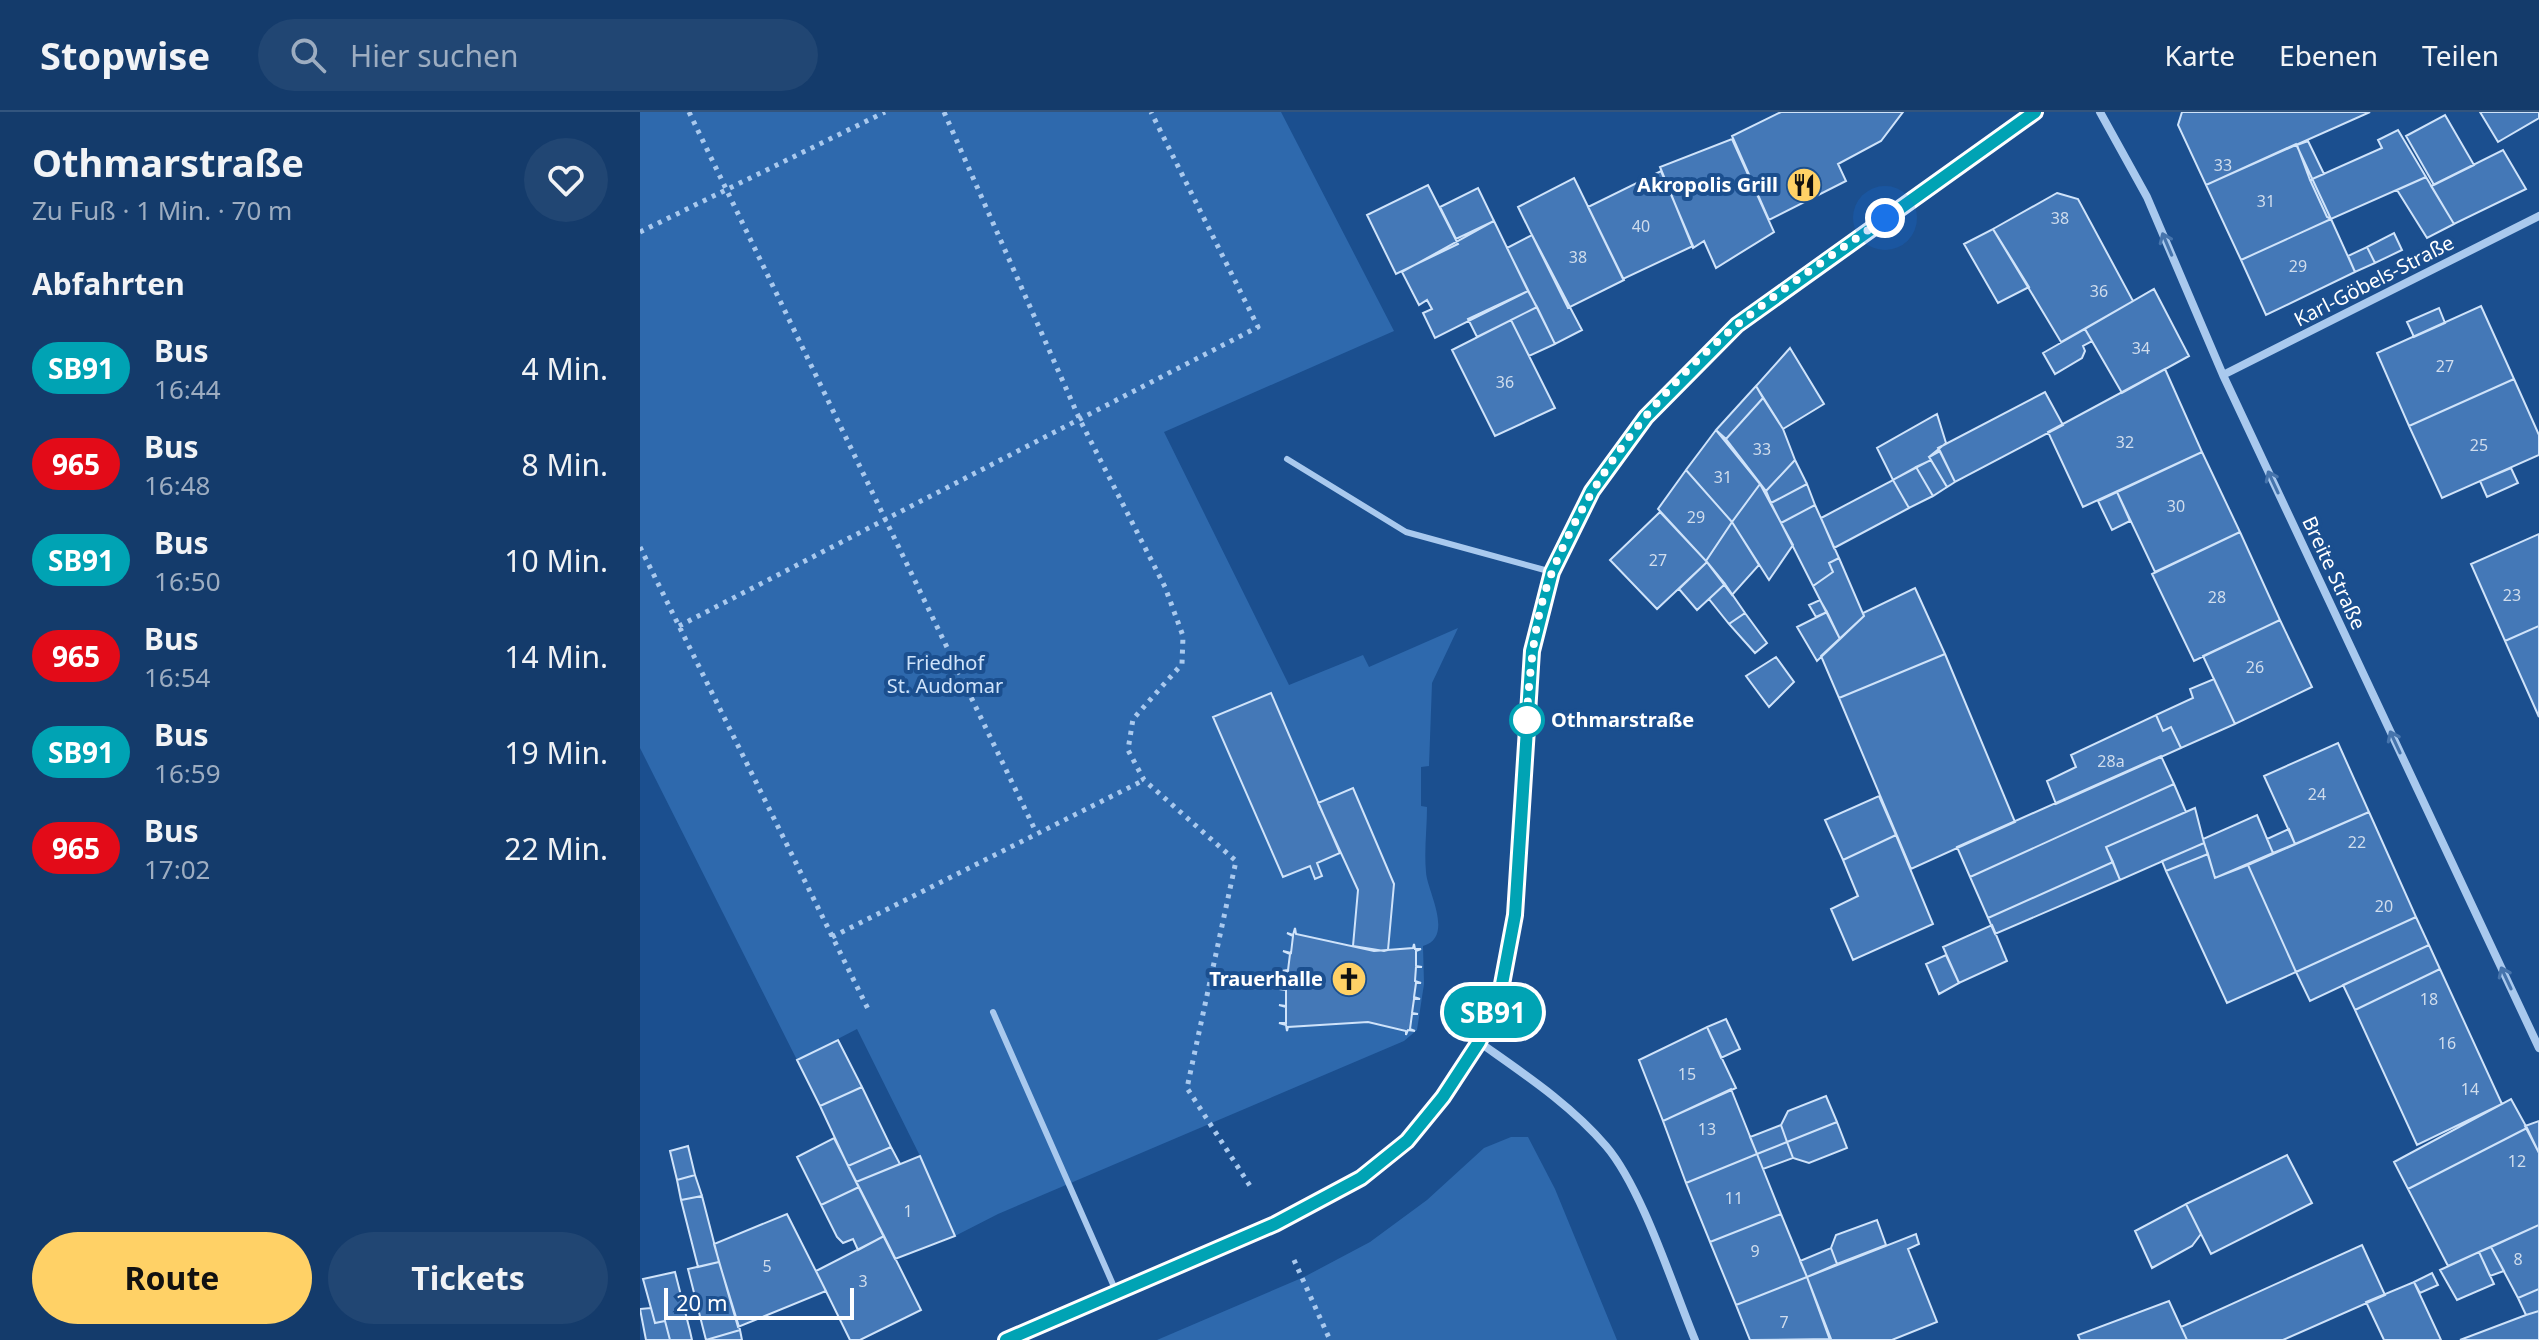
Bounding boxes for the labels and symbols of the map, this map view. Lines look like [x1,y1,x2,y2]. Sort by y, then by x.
house number: 33 [2214,154,2232,176]
restaurant icon: Akropolis Grill [1785,166,1823,204]
place label: Akropolis Grill [1637,171,1778,198]
house number: 31 [2257,190,2275,212]
your location [1865,198,1905,238]
house number: 38 [2051,207,2069,229]
house number: 40 [1632,215,1650,237]
street label: Karl-Göbels-Straße [2289,229,2458,333]
one-way arrow [2159,232,2174,257]
house number: 38 [1569,246,1587,268]
house number: 29 [2289,255,2307,277]
house number: 36 [2090,280,2108,302]
house number: 34 [2132,337,2150,359]
house number: 27 [2436,355,2454,377]
house number: 36 [1496,371,1514,393]
house number: 32 [2116,431,2134,453]
house number: 25 [2470,434,2488,456]
house number: 33 [1753,438,1771,460]
house number: 31 [1714,466,1732,488]
one-way arrow [2265,470,2280,494]
house number: 30 [2167,495,2185,517]
house number: 29 [1687,506,1705,528]
street label: Breite Straße [2296,512,2373,634]
house number: 27 [1649,549,1667,571]
house number: 23 [2503,584,2521,606]
house number: 28 [2208,586,2226,608]
park label: Friedhof St. Audomar [887,649,1003,699]
house number: 26 [2246,656,2264,678]
marker: Othmarstraße [1510,703,1544,737]
place label: Othmarstraße [1551,706,1694,733]
one-way arrow [2387,731,2402,755]
house number: 28a [2097,750,2125,772]
house number: 24 [2308,783,2326,805]
house number: 22 [2348,831,2366,853]
house number: 20 [2375,895,2393,917]
church icon: Trauerhalle [1330,960,1368,998]
place label: Trauerhalle [1209,965,1323,992]
one-way arrow [2498,966,2513,990]
line badge: SB91 [1437,986,1549,1038]
house number: 18 [2420,988,2438,1010]
house number: 16 [2438,1032,2456,1054]
house number: 15 [1678,1063,1696,1085]
house number: 14 [2461,1078,2479,1100]
house number: 13 [1698,1118,1716,1140]
house number: 12 [2508,1150,2526,1172]
house number: 11 [1725,1187,1743,1209]
house number: 1 [903,1200,913,1222]
house number: 9 [1750,1240,1760,1262]
house number: 8 [2513,1248,2523,1270]
house number: 5 [762,1255,772,1277]
house number: 3 [858,1270,868,1292]
scale bar [664,1284,854,1320]
house number: 7 [1779,1311,1789,1333]

